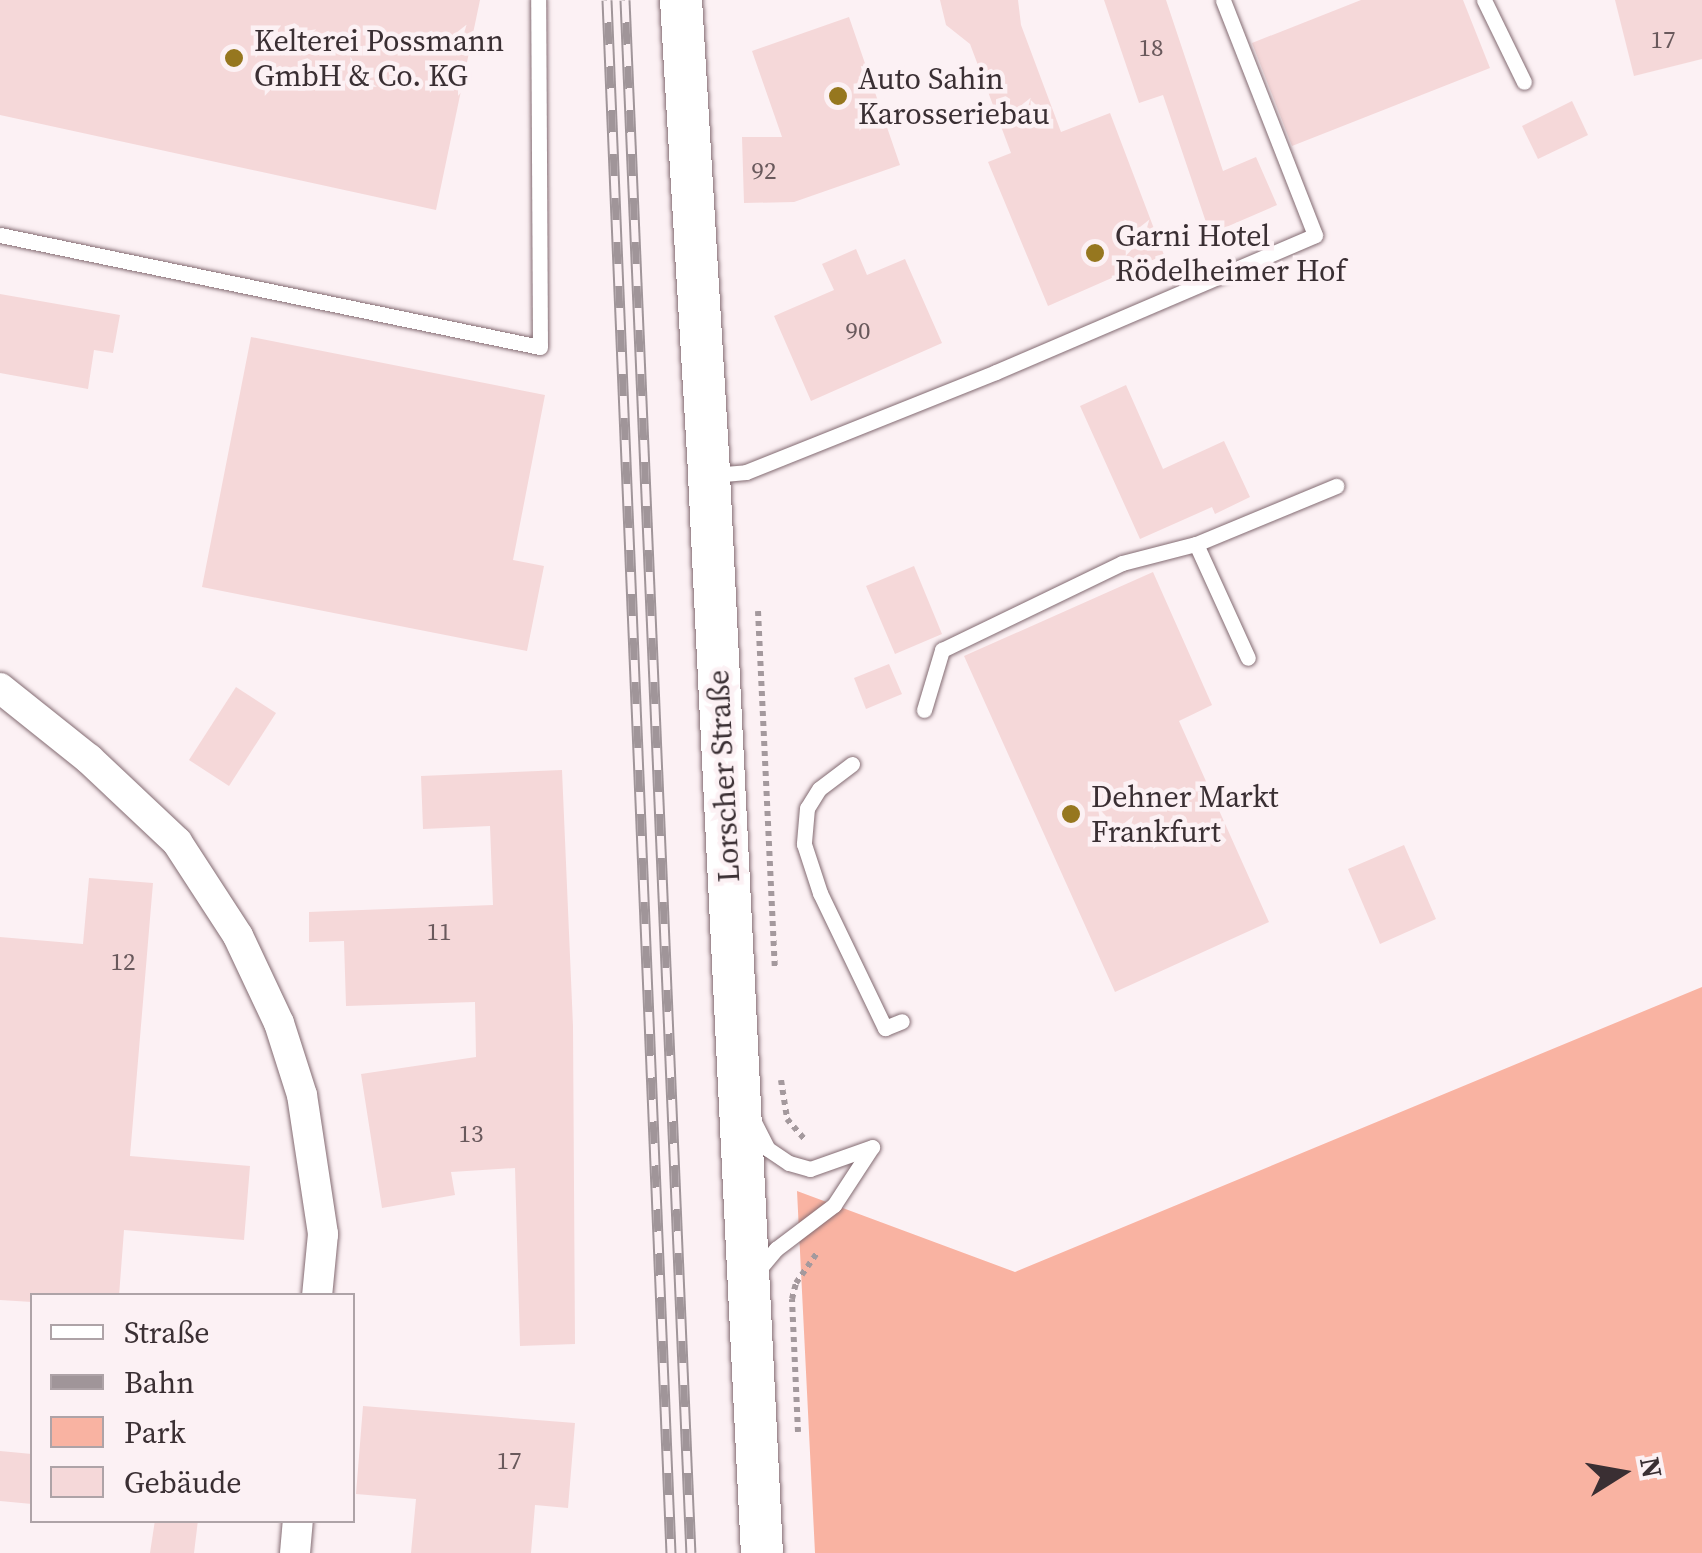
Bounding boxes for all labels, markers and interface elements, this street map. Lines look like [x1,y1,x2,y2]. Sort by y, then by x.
place label: Kelterei Possmann GmbH & Co. KG [254,23,504,94]
house number: 17 [1651,24,1675,54]
house number: 18 [1139,32,1163,62]
marker: Kelterei Possmann GmbH & Co. KG [223,47,245,69]
place label: Auto Sahin Karosseriebau [858,61,1050,132]
marker: Auto Sahin Karosseriebau [827,85,849,107]
house number: 92 [752,155,776,185]
place label: Garni Hotel Rödelheimer Hof [1115,218,1346,288]
marker: Garni Hotel Rödelheimer Hof [1084,242,1106,264]
house number: 90 [846,315,870,345]
street label: Lorscher Straße [700,669,748,883]
place label: Dehner Markt Frankfurt [1091,779,1279,850]
marker: Dehner Markt Frankfurt [1060,803,1082,825]
house number: 11 [427,916,451,946]
house number: 12 [111,946,135,976]
house number: 13 [459,1118,483,1148]
legend [30,1293,355,1523]
text: Straße [124,1312,210,1353]
text: Bahn [124,1362,194,1403]
text: Park [124,1412,186,1453]
north arrow [1572,1423,1672,1523]
house number: 17 [497,1445,521,1475]
text: N [1631,1454,1672,1481]
text: Gebäude [124,1462,242,1503]

